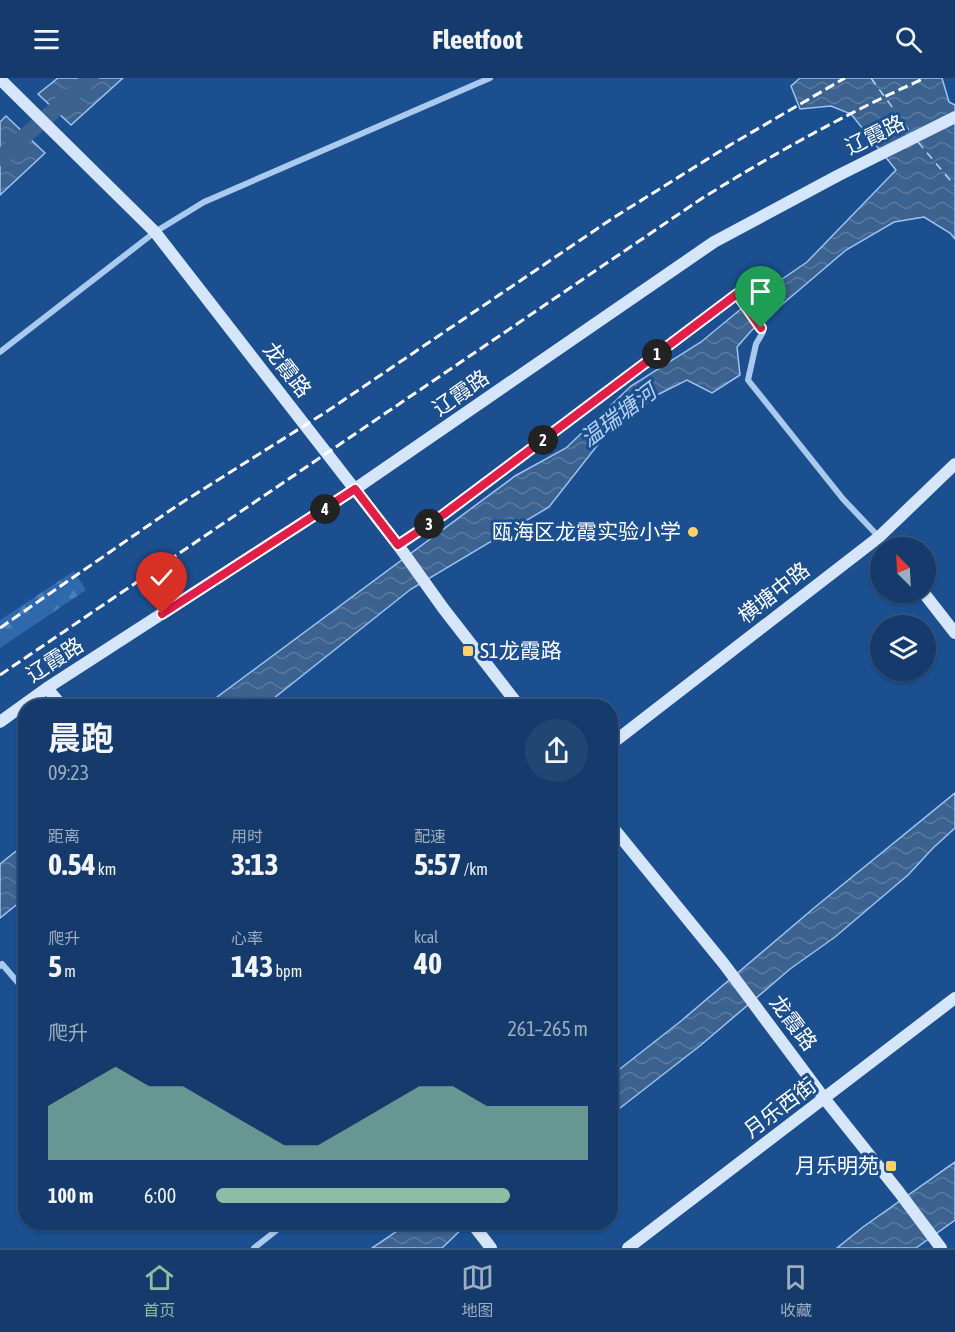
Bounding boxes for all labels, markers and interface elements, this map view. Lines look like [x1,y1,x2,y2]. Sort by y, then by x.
icon: menu [30,23,63,56]
icon: search [892,23,925,56]
text: Fleetfoot [432,24,523,55]
street label: 辽霞路 [841,110,908,159]
pin [735,266,786,328]
icon: arrive [744,275,777,308]
street label: 龙霞路 [259,337,317,402]
pin: 1 [642,339,672,369]
text: 1 [653,345,661,363]
street label: 辽霞路 [428,364,493,420]
water label: 温瑞塘河 [575,376,664,452]
pin: 2 [528,425,558,455]
text: 2 [539,431,547,449]
pin: 4 [310,494,340,524]
text: 4 [321,500,329,518]
pin: 3 [414,509,444,539]
text: 3 [425,515,433,533]
place label: 瓯海区龙霞实验小学 [492,519,681,543]
marker: 瓯海区龙霞实验小学 [686,525,700,539]
north arrow [870,537,936,603]
map controls [870,537,936,681]
pin [136,552,187,614]
street label: 横塘中路 [733,557,814,628]
icon: check [145,561,178,594]
button: layers [870,615,936,681]
street label: 辽霞路 [22,632,87,686]
place label: S1龙霞路 [480,638,562,662]
marker: S1龙霞路 [461,644,475,658]
text: 晨跑 [48,719,114,757]
button: share [525,719,588,782]
text: 09:23 [48,761,89,784]
text: 距离 [48,827,80,845]
text: 用时 [231,827,263,845]
text: 配速 [414,827,446,845]
text: 0.54 [48,847,96,881]
text: 3:13 [231,847,279,881]
text: 5:57 [414,847,462,881]
text: km [96,860,116,878]
text: /km [462,860,488,878]
text: kcal [414,928,438,946]
text: 爬升 [48,929,80,947]
text: 心率 [231,929,263,947]
text: 40 [414,946,442,980]
text: 5 [48,949,62,983]
text: 143 [231,949,273,983]
text: m [62,962,76,980]
text: bpm [273,962,302,980]
street label: 龙霞路 [765,990,822,1055]
text: 261–265 m [507,1017,588,1040]
text: 爬升 [48,1021,88,1044]
street label: 月乐西街 [739,1072,820,1142]
place label: 月乐明苑 [795,1153,879,1177]
marker: 月乐明苑 [884,1159,898,1173]
text: 100 m [48,1184,93,1207]
text: 6:00 [144,1184,176,1207]
tab: 首页 [143,1261,176,1321]
tab: 地图 [461,1261,494,1321]
tab: 收藏 [779,1261,812,1321]

